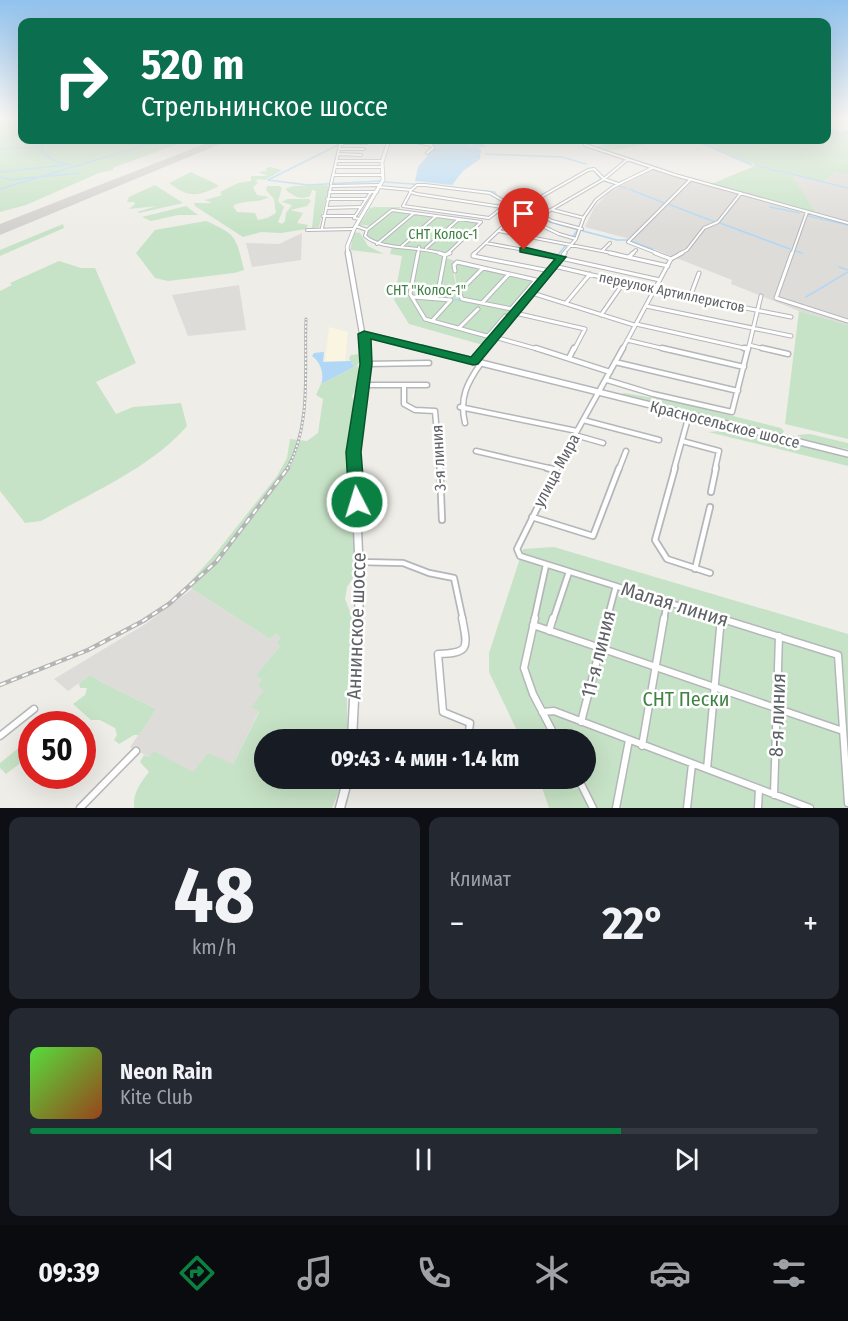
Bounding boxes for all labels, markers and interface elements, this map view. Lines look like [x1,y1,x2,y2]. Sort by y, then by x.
text: 520 m [141,40,244,90]
icon: right [42,42,120,120]
text: Стрельнинское шоссе [141,91,388,123]
pin [498,188,549,250]
icon: arrive [507,197,540,230]
park label: СНТ Колос-1 [408,226,478,243]
street label: переулок Артиллеристов [597,269,746,316]
park label: СНТ "Колос-1" [386,282,466,299]
street label: Красносельское шоссе [648,397,802,452]
street label: 3-я линия [427,424,450,492]
street label: улица Мира [529,430,584,510]
position arrow [325,470,389,534]
street label: Аннинское шоссе [341,552,371,700]
street label: Малая линия [618,576,732,632]
street label: 11-я линия [576,608,620,700]
street label: 8-я линия [764,673,790,757]
park label: СНТ Пески [643,687,729,711]
speed limit sign: 50 [18,711,96,789]
text: 09:43 · 4 мин · 1.4 km [331,745,519,772]
text: 48 [174,849,255,943]
text: Климат [450,867,511,891]
text: 22° [602,897,665,951]
text: − [450,904,464,944]
text: + [803,904,818,944]
text: km/h [192,935,237,959]
text: Neon Rain [120,1058,213,1085]
text: Kite Club [120,1085,193,1109]
icon: previous [145,1143,178,1176]
icon: pause [407,1143,440,1176]
icon: next [670,1143,703,1176]
icon: directions [176,1252,218,1294]
icon: music [294,1252,336,1294]
icon: phone [413,1252,455,1294]
icon: climate [531,1252,573,1294]
icon: car [649,1252,691,1294]
icon: filters [768,1252,810,1294]
text: 09:39 [38,1257,100,1289]

